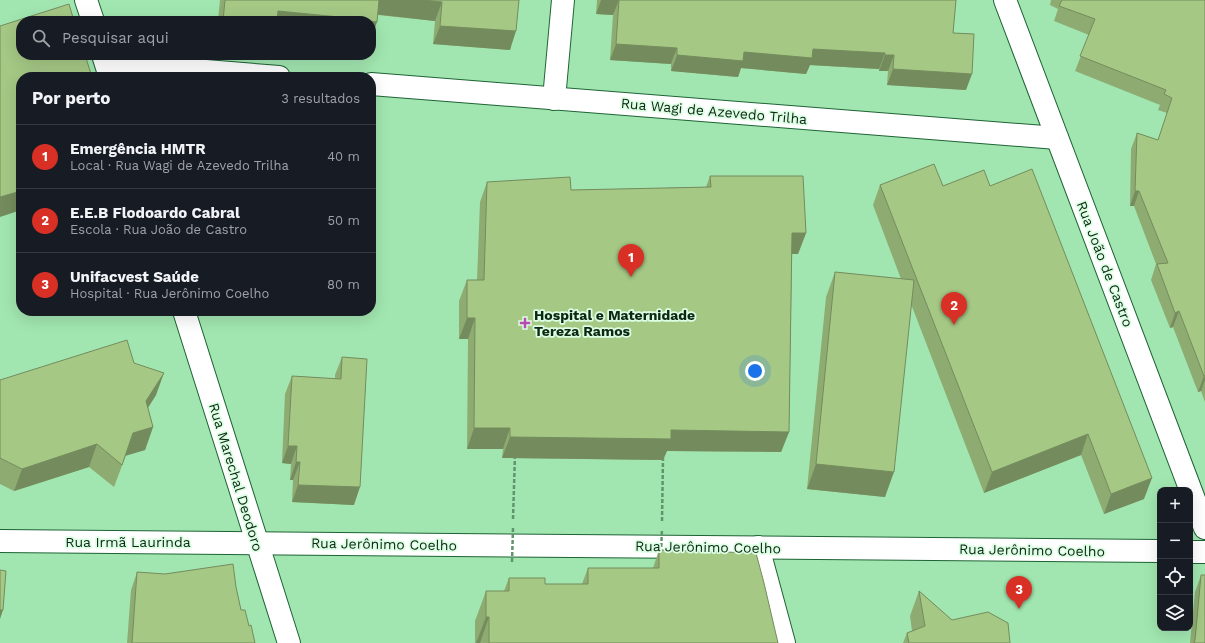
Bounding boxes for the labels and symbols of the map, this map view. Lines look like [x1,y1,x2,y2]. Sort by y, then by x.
street label: Rua Wagi de Azevedo Trilha [620,95,808,127]
street label: Rua João de Castro [1074,199,1136,329]
pin: 1 [618,244,644,277]
pin: 2 [941,292,967,325]
place label: Hospital e Maternidade Tereza Ramos [534,307,695,339]
marker: Hospital e Maternidade Tereza Ramos [519,317,531,329]
your location [745,361,765,381]
street label: Rua Marechal Deodoro [206,401,266,553]
street label: Rua Irmã Laurinda [65,534,191,550]
street label: Rua Jerônimo Coelho [311,535,457,553]
street label: Rua Jerônimo Coelho [635,538,781,556]
street label: Rua Jerônimo Coelho [959,541,1105,559]
pin: 3 [1006,576,1032,609]

